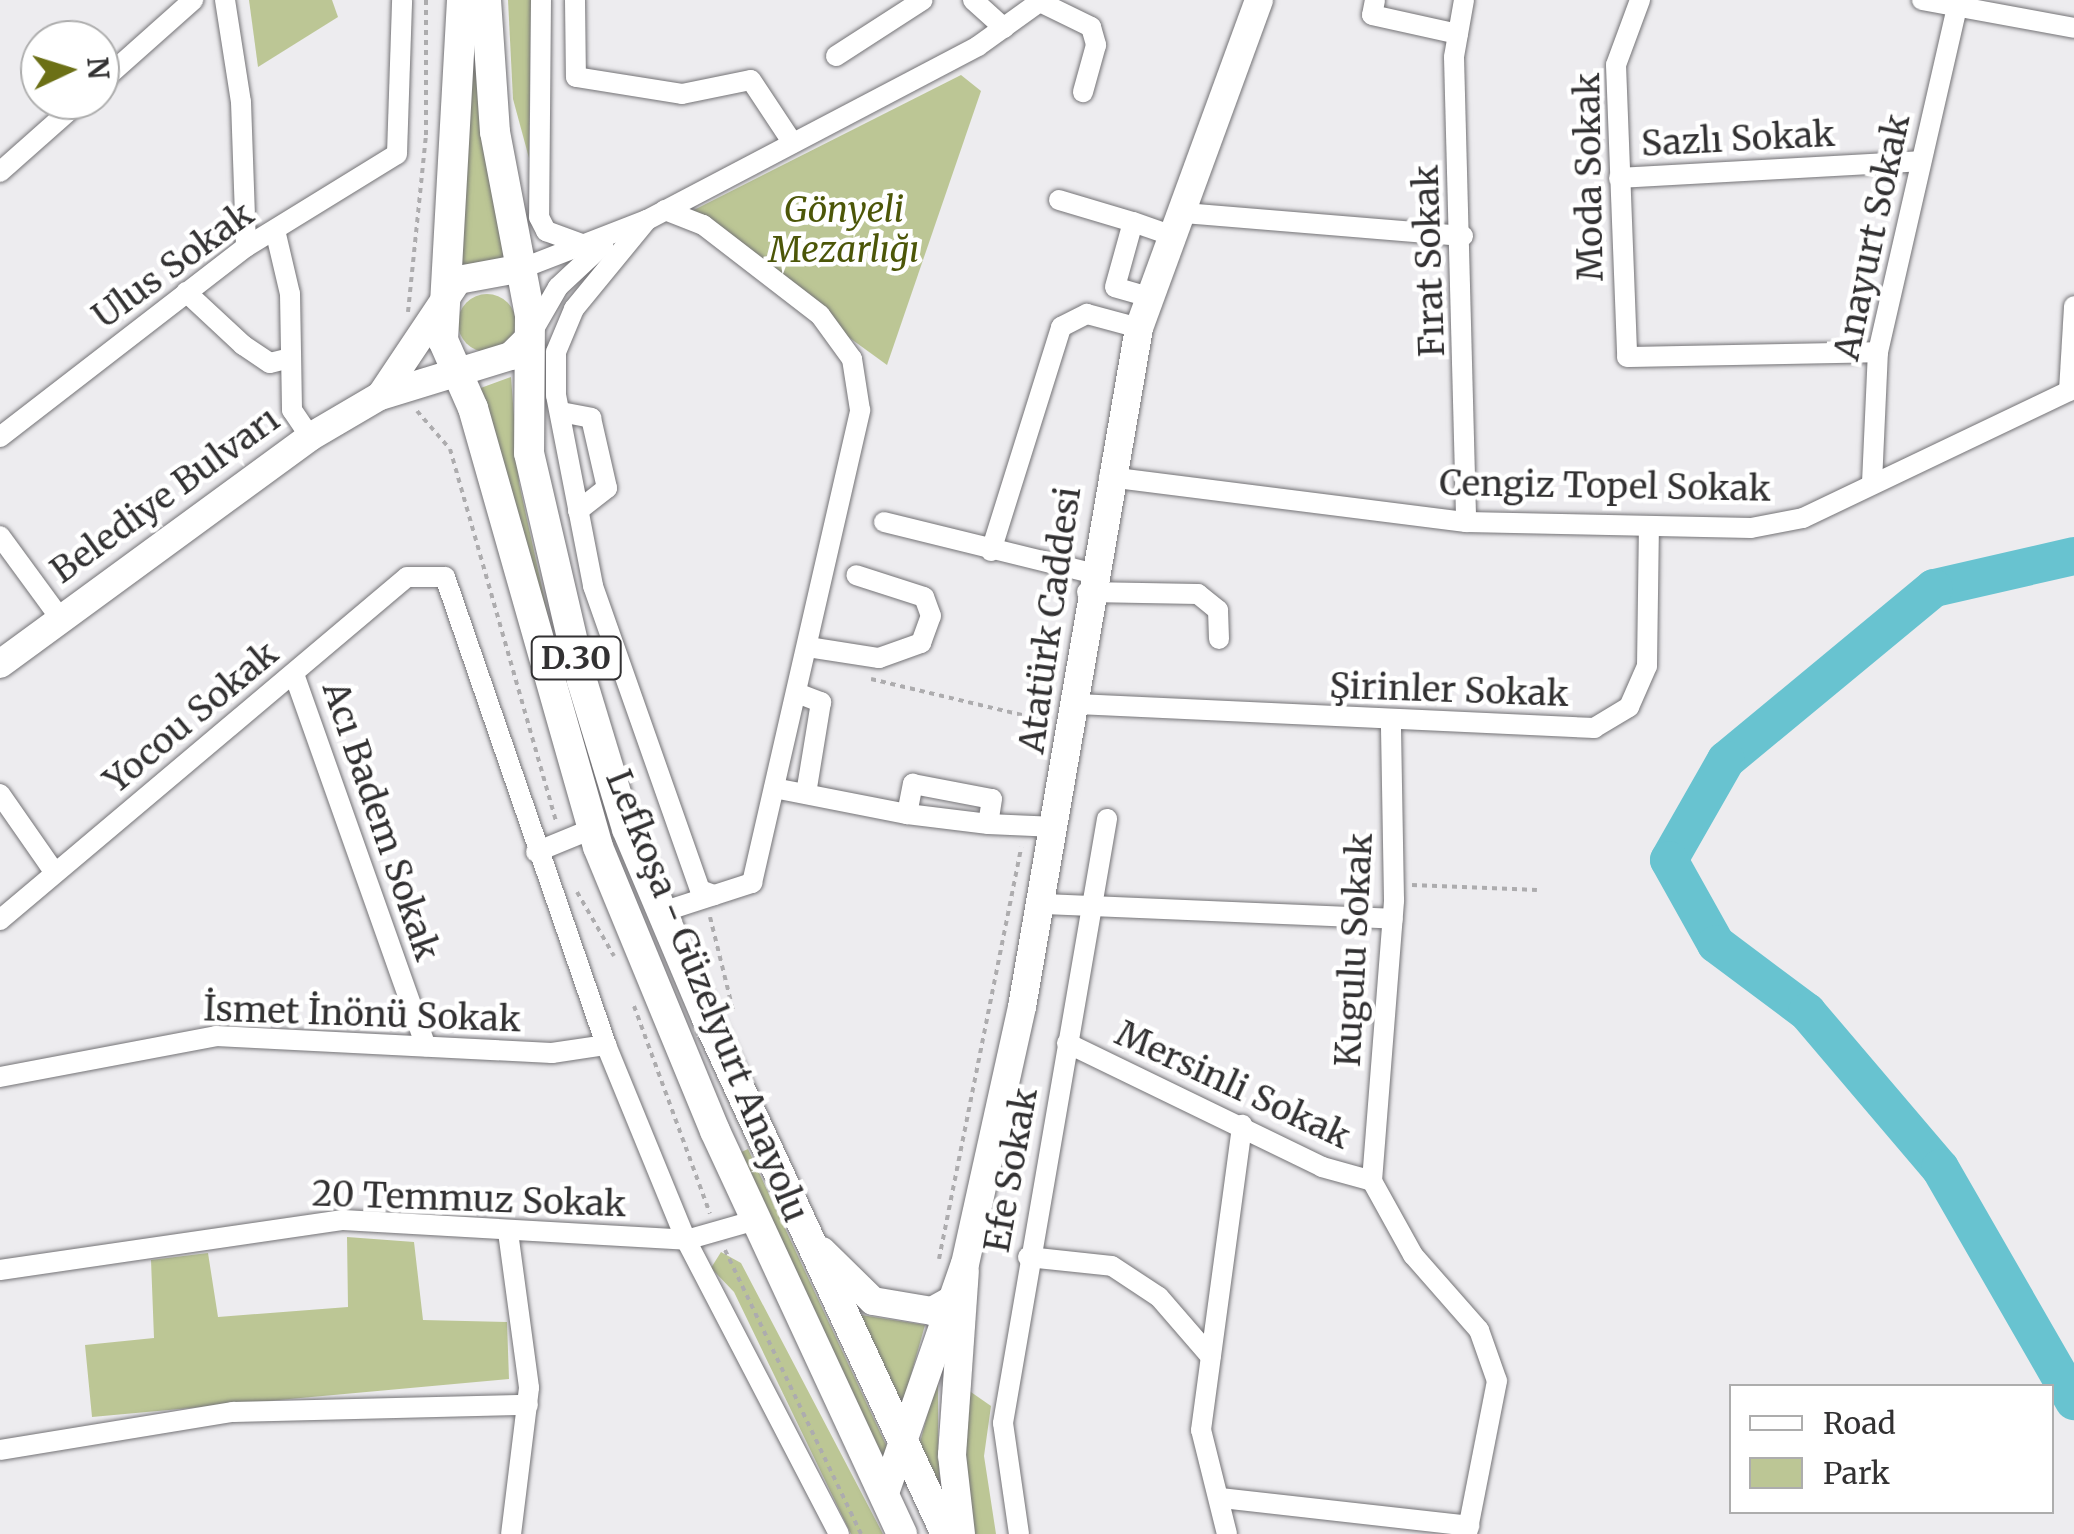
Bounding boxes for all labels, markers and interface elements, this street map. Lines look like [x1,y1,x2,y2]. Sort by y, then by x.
north arrow [20,20,120,120]
text: N [79,56,117,80]
street label: Moda Sokak [1566,72,1612,282]
street label: Anayurt Sokak [1825,110,1919,364]
street label: Sazlı Sokak [1640,113,1836,165]
street label: Fırat Sokak [1405,164,1453,358]
park label: Gönyeli Mezarlığı [769,189,919,271]
street label: Ulus Sokak [85,193,261,337]
street label: Belediye Bulvarı [43,398,287,592]
street label: Cengiz Topel Sokak [1439,462,1771,510]
street label: Atatürk Caddesi [1011,484,1089,756]
road number: D.30 [528,631,624,685]
street label: Yocou Sokak [96,632,286,802]
street label: Şirinler Sokak [1329,665,1569,715]
street label: Acı Badem Sokak [314,676,448,966]
street label: Lefkoşa - Güzelyurt Anayolu [597,764,817,1228]
street label: Kugulu Sokak [1327,832,1381,1068]
street label: İsmet İnönü Sokak [203,987,521,1041]
street label: Mersinli Sokak [1109,1012,1357,1158]
street label: Efe Sokak [976,1085,1046,1255]
street label: 20 Temmuz Sokak [311,1173,627,1225]
legend [1729,1384,2054,1514]
text: Road [1823,1404,1896,1442]
text: Park [1823,1454,1890,1492]

